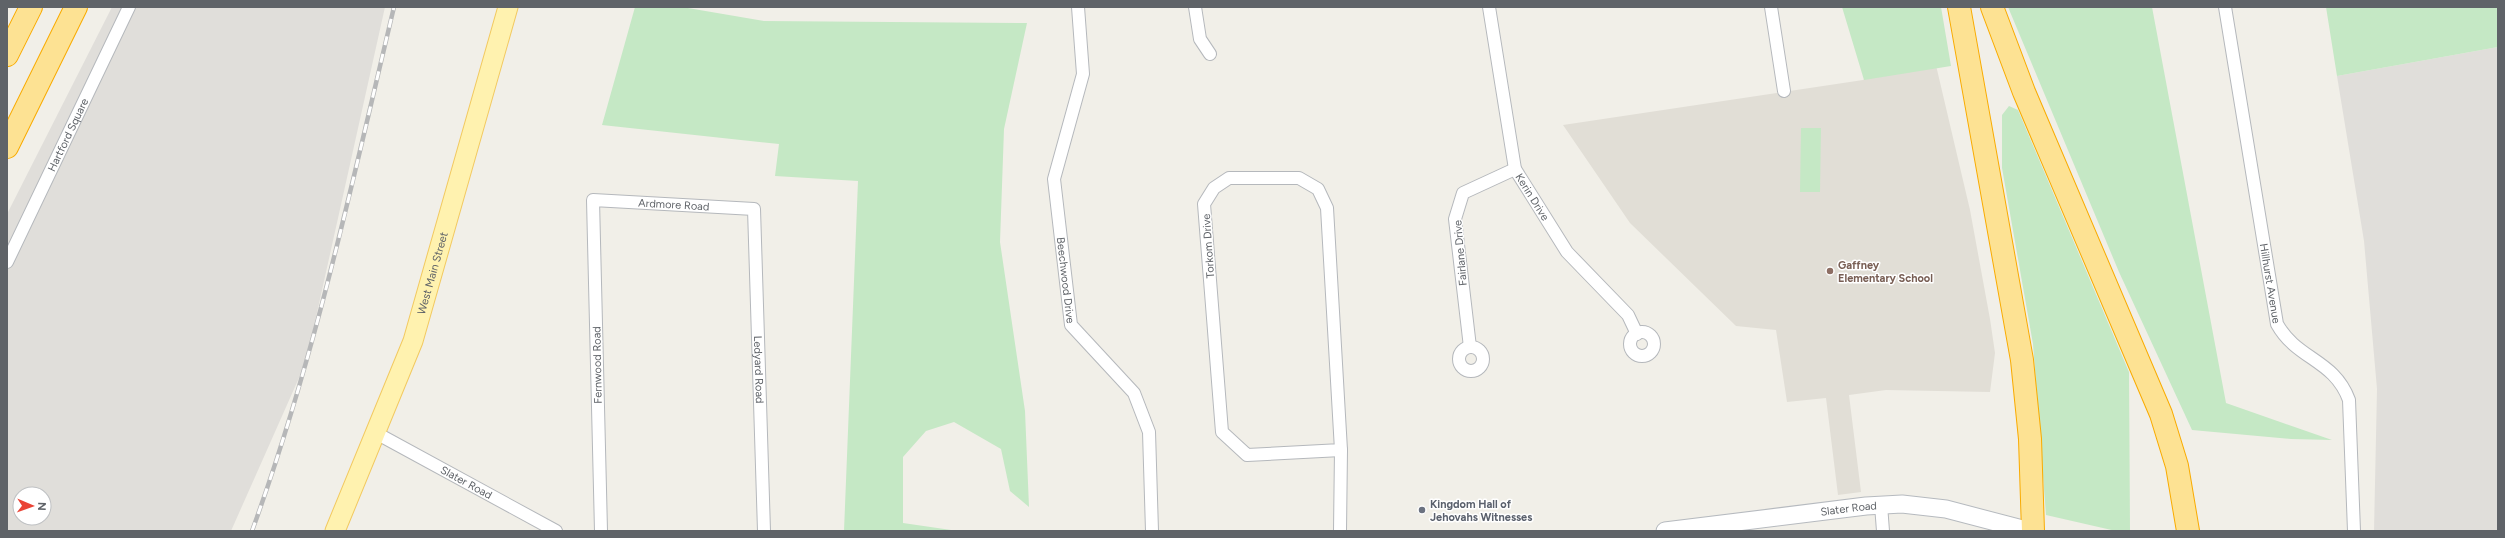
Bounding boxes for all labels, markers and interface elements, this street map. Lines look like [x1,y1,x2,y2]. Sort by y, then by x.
street label: Hartford Square [45,96,91,174]
street label: Kerin Drive [1512,171,1552,223]
street label: Ardmore Road [638,197,710,213]
street label: Torkom Drive [1200,213,1217,279]
street label: Fairlane Drive [1451,219,1470,286]
street label: West Main Street [415,230,451,316]
street label: Beechwood Drive [1054,236,1077,324]
street label: Hillhurst Avenue [2257,242,2283,324]
place label: Gaffney Elementary School [1838,259,1933,285]
marker: Gaffney Elementary School [1825,266,1835,276]
street label: Fernwood Road [590,326,605,404]
street label: Ledyard Road [751,336,766,404]
street label: Slater Road [438,463,494,502]
north arrow [12,486,52,526]
place label: Kingdom Hall of Jehovahs Witnesses [1430,498,1532,524]
street label: Slater Road [1820,499,1877,519]
text: N [35,502,48,511]
marker: Kingdom Hall of Jehovahs Witnesses [1417,505,1427,515]

